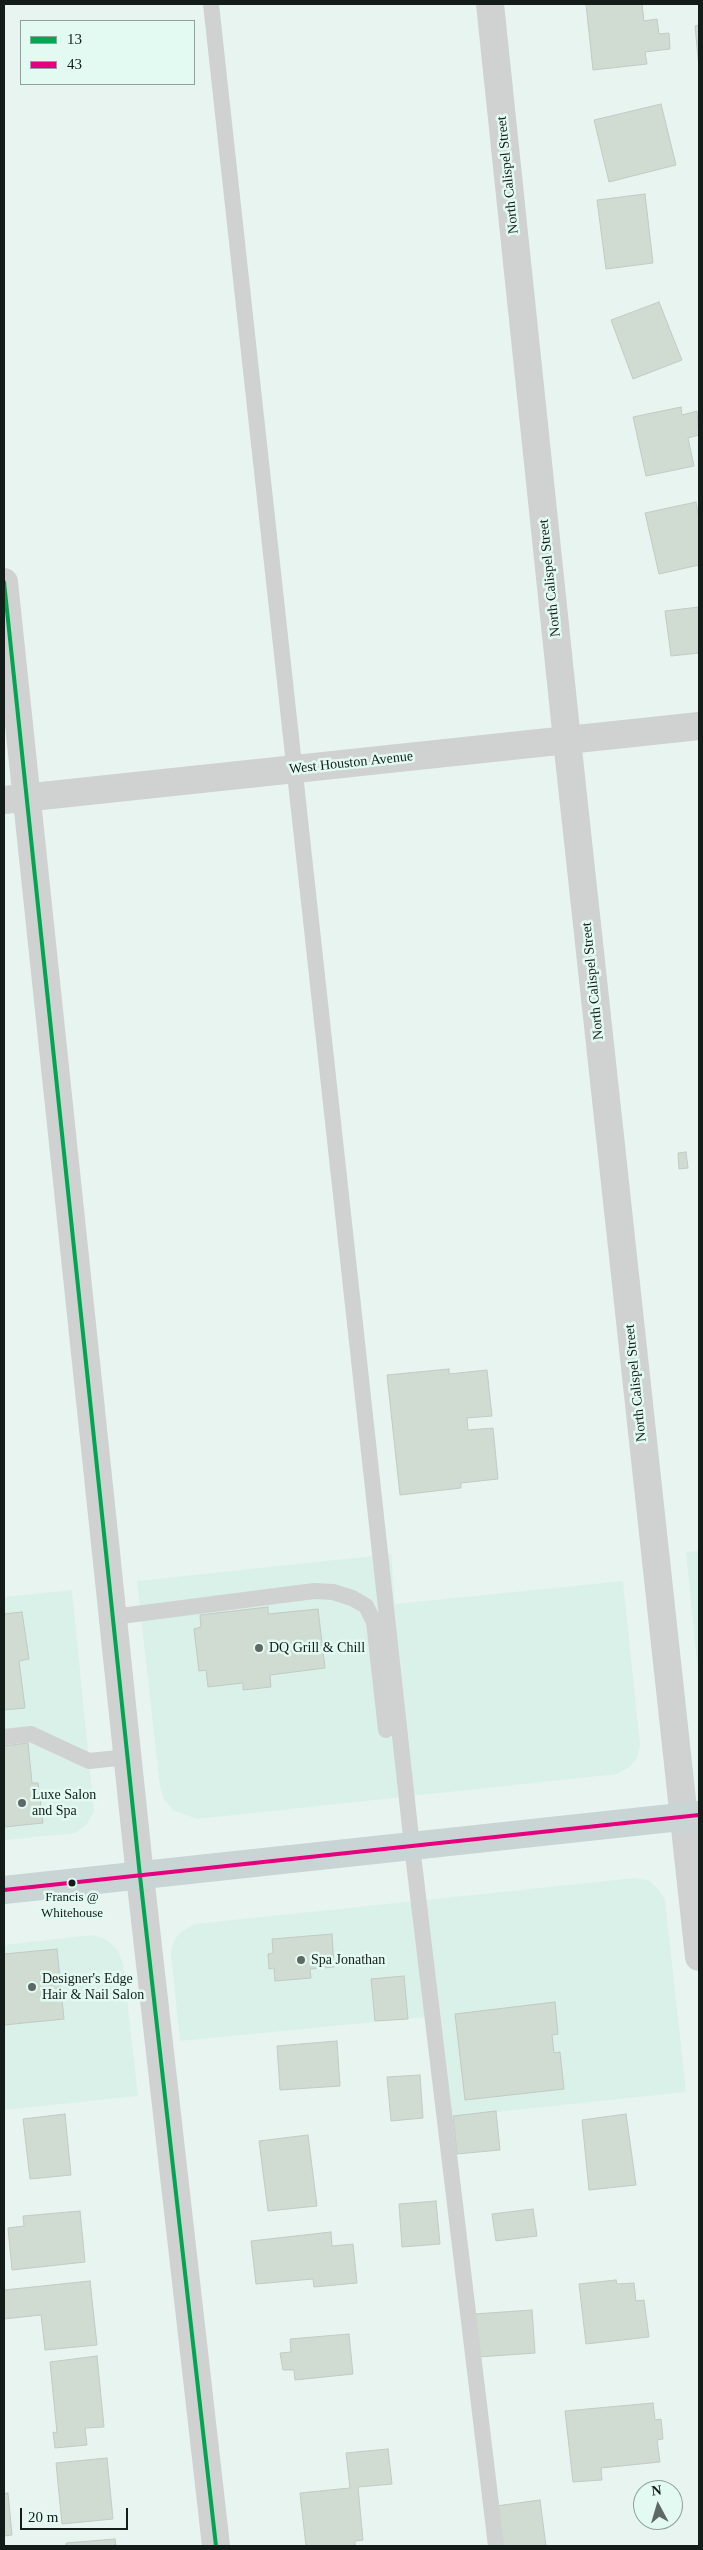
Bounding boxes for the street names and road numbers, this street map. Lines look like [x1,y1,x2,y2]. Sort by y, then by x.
street label: North Calispel Street [493,115,523,235]
street label: North Calispel Street [535,518,565,638]
street label: West Houston Avenue [288,748,414,778]
street label: North Calispel Street [578,921,608,1041]
street label: North Calispel Street [621,1323,651,1443]

